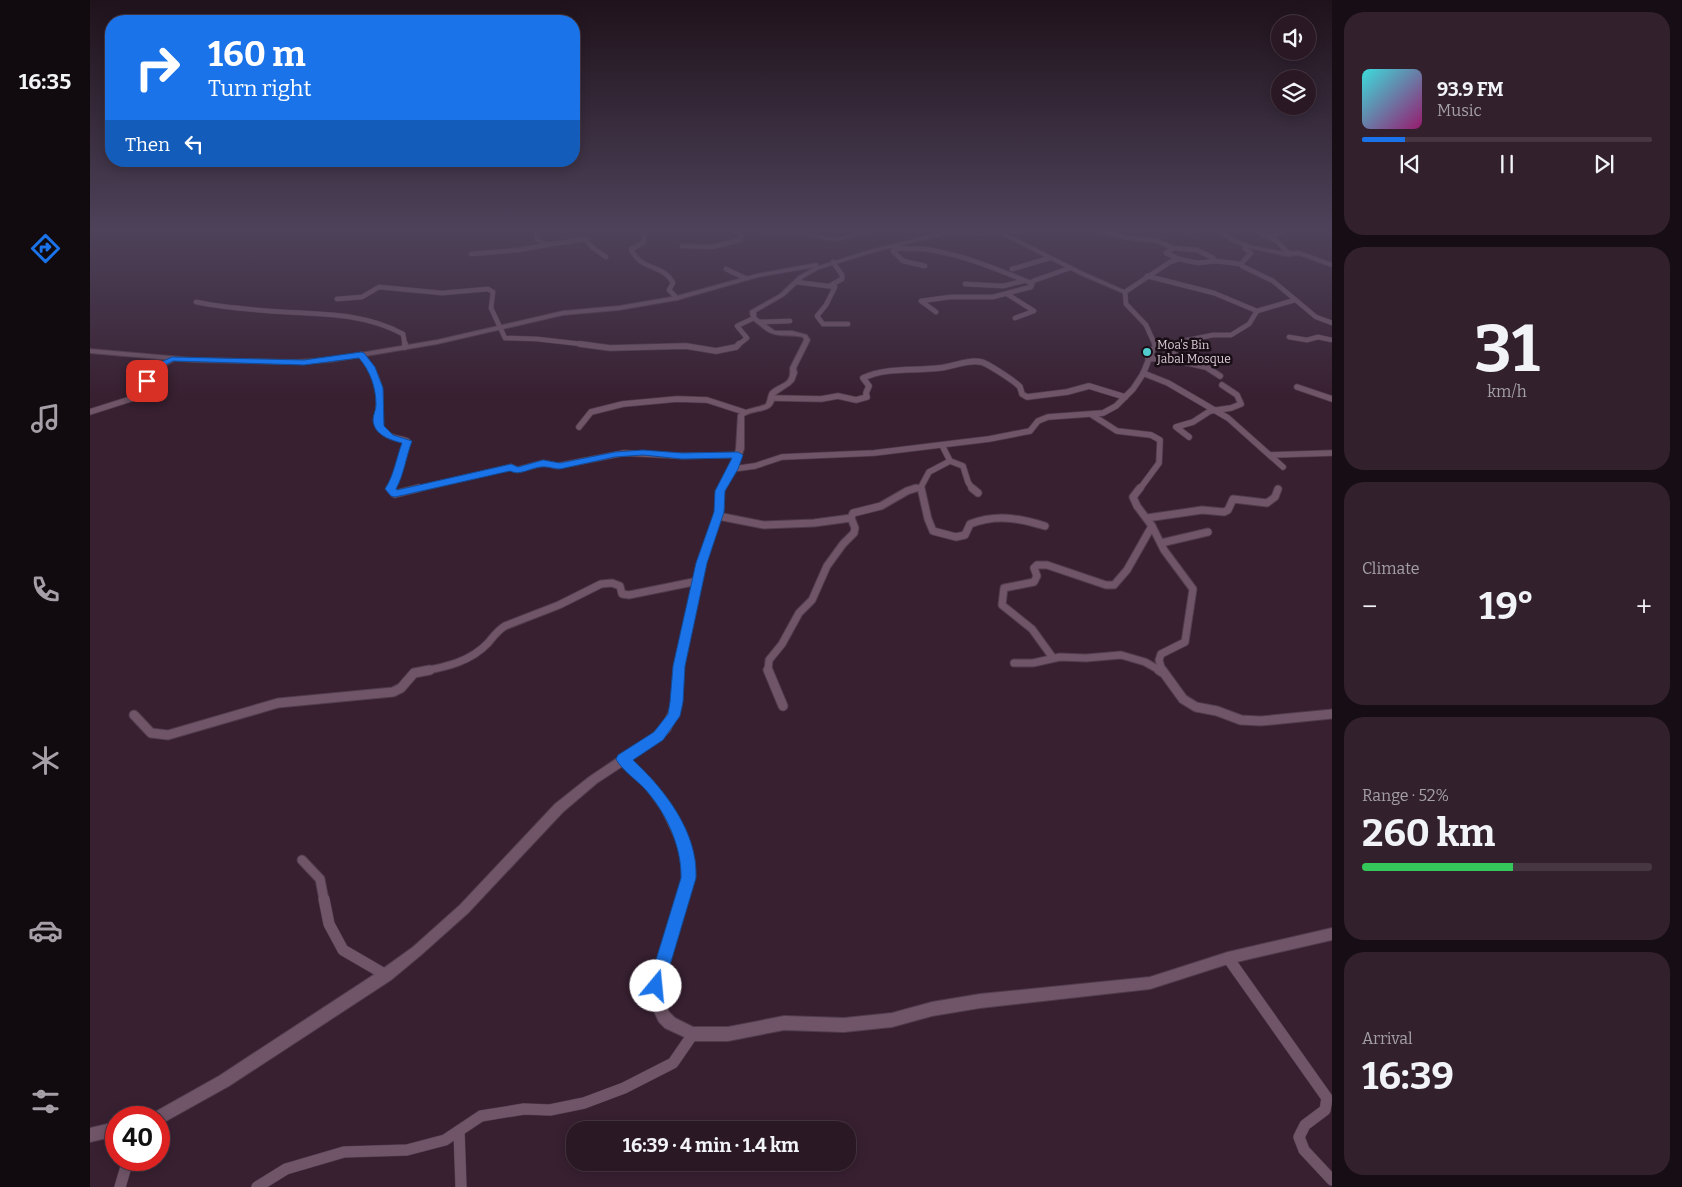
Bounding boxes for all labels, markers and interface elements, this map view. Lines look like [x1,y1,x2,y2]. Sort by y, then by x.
map controls [1271,15,1316,115]
button: sound [1271,15,1316,60]
text: 160 m [208,33,306,75]
icon: right [125,35,190,100]
text: 16:35 [19,68,71,95]
button: layers [1271,70,1316,115]
text: Turn right [208,75,311,102]
text: 93.9 FM [1437,78,1504,101]
text: Music [1437,101,1482,120]
icon: left [180,130,208,158]
text: Then [125,133,170,156]
icon: previous [1396,150,1424,178]
icon: pause [1493,150,1521,178]
icon: next [1590,150,1618,178]
icon: directions [28,231,63,266]
text: 31 [1474,310,1540,388]
place label: Moa's Bin Jabal Mosque [1156,338,1231,366]
marker: Moa's Bin Jabal Mosque [1141,346,1153,358]
pin [126,360,168,402]
icon: arrive [133,367,161,395]
text: km/h [1487,382,1527,401]
icon: music [28,401,63,436]
text: Climate [1362,559,1420,578]
icon: phone [28,572,63,607]
text: 19° [1479,583,1534,629]
text: − [1362,590,1377,623]
text: + [1636,590,1652,623]
icon: climate [28,743,63,778]
text: Range · 52% [1362,786,1449,805]
text: 260 km [1362,810,1495,856]
icon: car [28,913,63,948]
position arrow [629,959,681,1011]
text: Arrival [1362,1029,1413,1048]
text: 16:39 [1362,1053,1454,1099]
icon: filters [28,1084,63,1119]
speed limit sign: 40 [105,1106,170,1171]
text: 16:39 · 4 min · 1.4 km [623,1134,799,1157]

